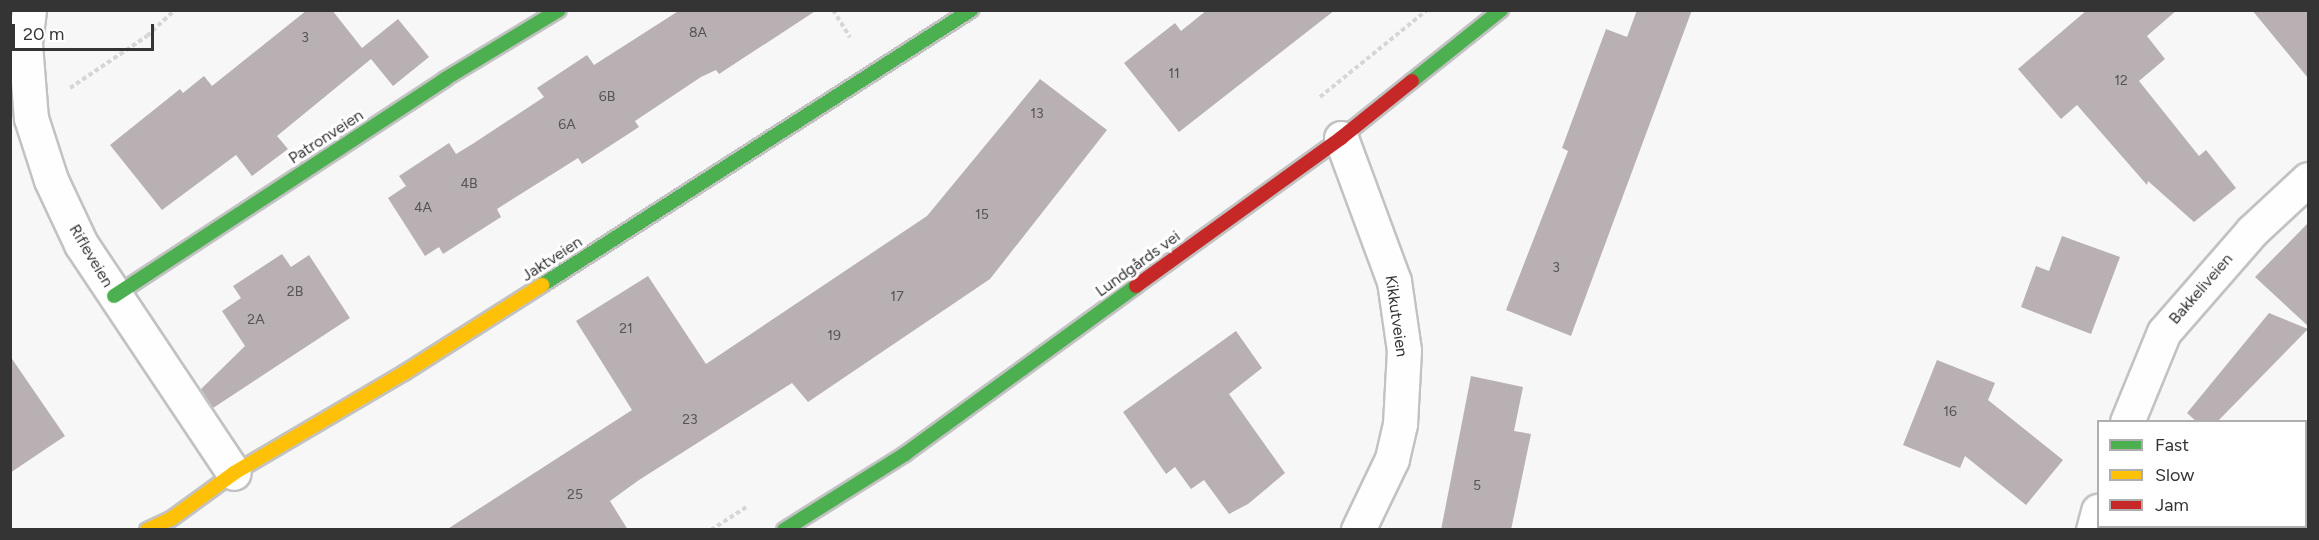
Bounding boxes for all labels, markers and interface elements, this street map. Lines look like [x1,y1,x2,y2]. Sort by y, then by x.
scale bar [15,12,158,50]
text: 20 m [23,23,64,45]
house number: 8A [689,25,707,41]
house number: 3 [301,30,309,46]
house number: 11 [1168,66,1180,82]
house number: 12 [2114,73,2128,89]
house number: 6B [599,89,615,105]
street label: Patronveien [285,106,367,168]
house number: 13 [1030,106,1044,122]
house number: 6A [558,117,576,133]
house number: 4B [460,176,478,192]
house number: 4A [414,200,432,216]
house number: 15 [975,207,989,223]
street label: Rifleveien [65,221,117,291]
street label: Lundgårds vei [1092,227,1184,301]
street label: Jaktveien [518,232,586,286]
street label: Bakkeliveien [2165,250,2237,328]
house number: 3 [1552,260,1560,276]
street label: Kikkutveien [1381,274,1411,358]
house number: 2B [287,284,303,300]
house number: 17 [890,289,904,305]
house number: 2A [247,312,265,328]
house number: 21 [619,321,633,337]
house number: 19 [827,328,841,344]
house number: 16 [1943,404,1957,420]
house number: 23 [682,412,698,428]
legend [2097,420,2307,528]
text: Fast [2155,434,2189,456]
text: Slow [2155,464,2194,486]
house number: 5 [1473,478,1481,494]
house number: 25 [567,487,583,503]
text: Jam [2155,494,2189,516]

